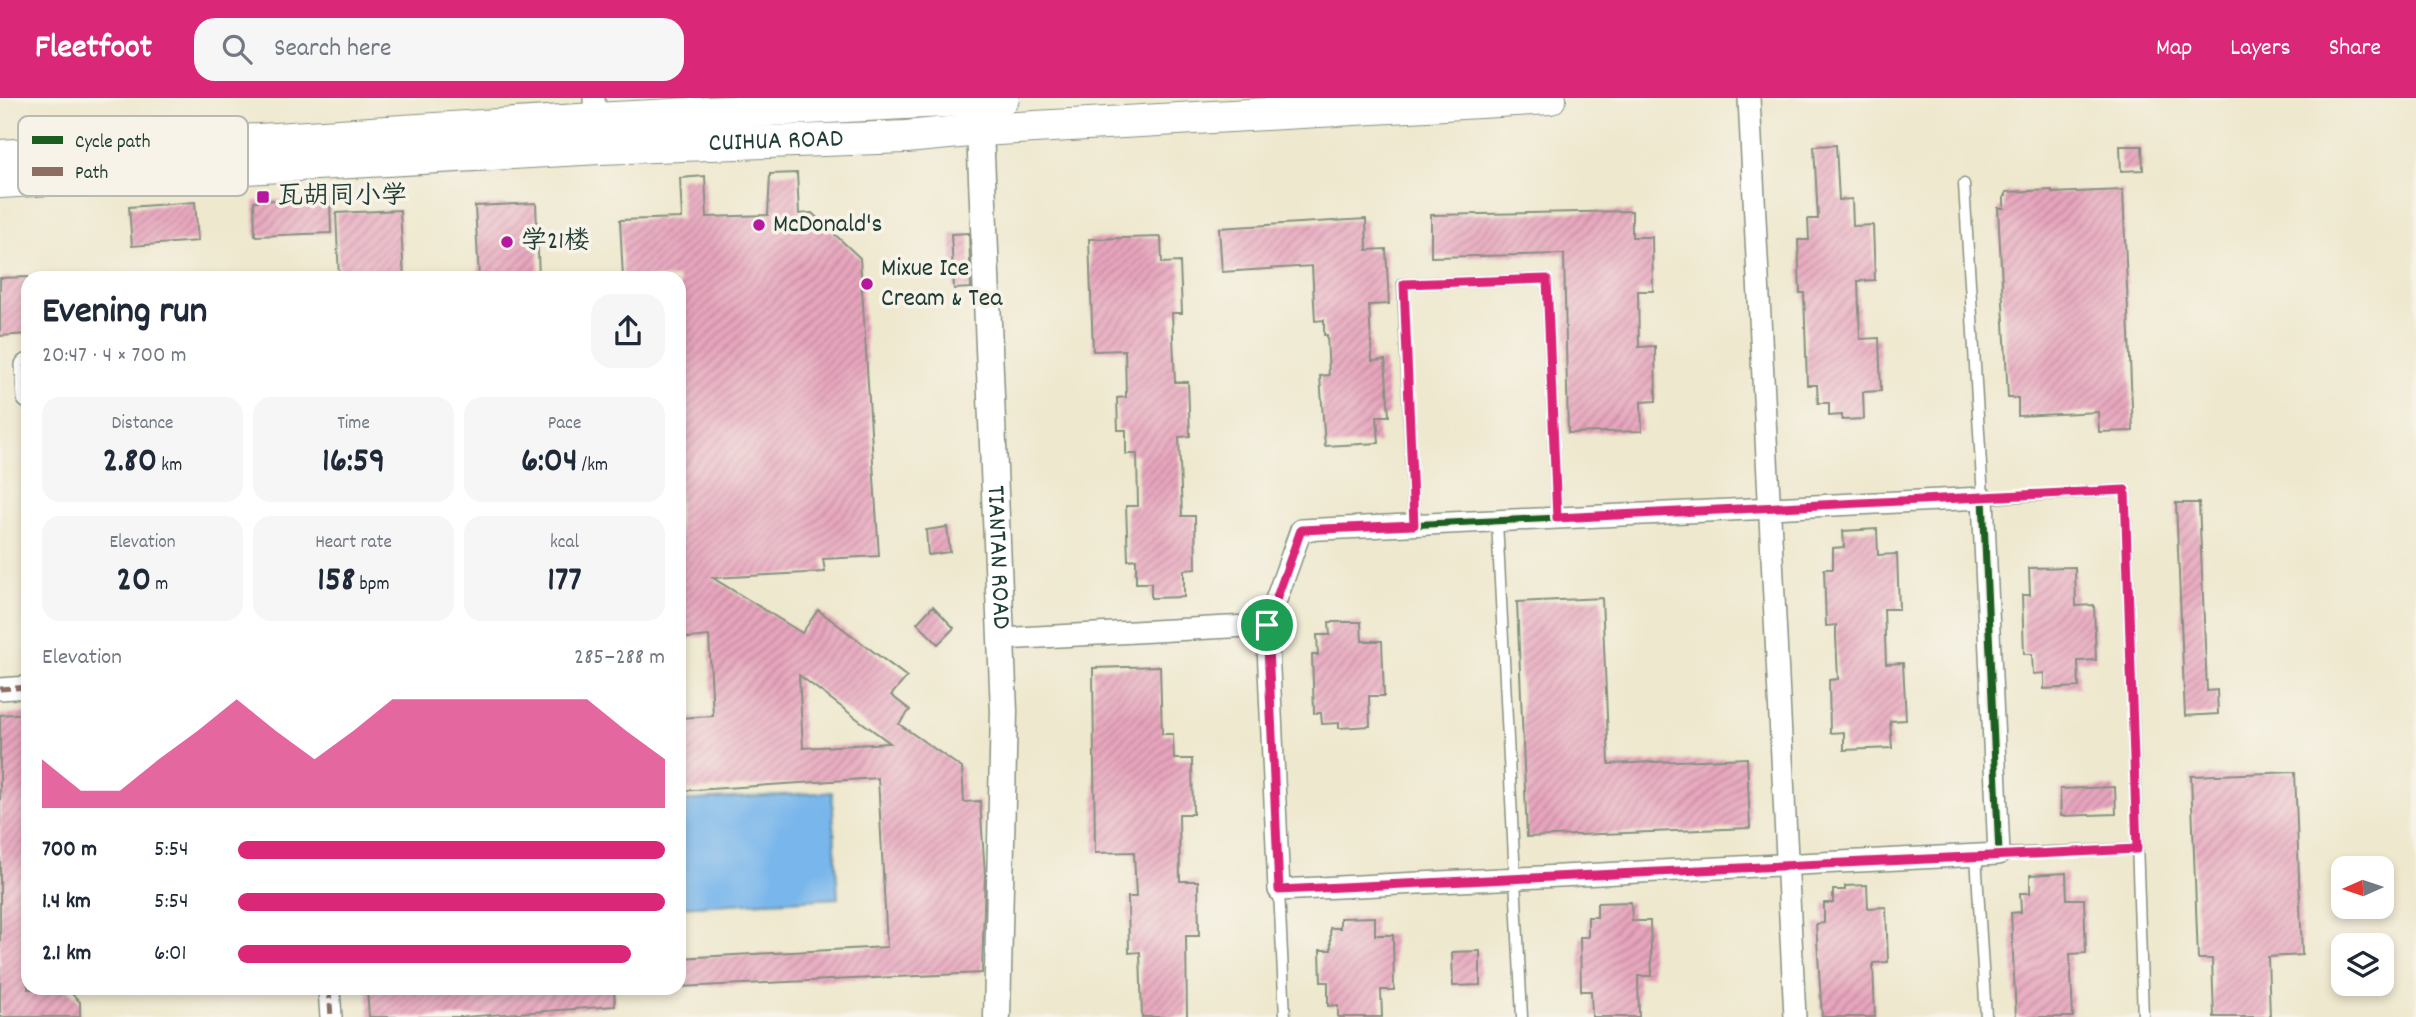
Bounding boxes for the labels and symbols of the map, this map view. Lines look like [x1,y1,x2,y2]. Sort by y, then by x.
legend [18,116,248,196]
street label: CUIHUA ROAD [708,121,844,163]
text: Cycle path [75,130,150,157]
text: Path [75,161,108,188]
place label: 瓦胡同小学 [277,179,407,216]
marker: 瓦胡同小学 [255,189,271,205]
place label: McDonald's [773,207,882,244]
marker: McDonald's [751,217,767,233]
place label: 学21楼 [521,224,590,261]
marker: 学21楼 [499,234,515,250]
place label: Mixue Ice Cream & Tea [881,251,1003,318]
marker: Mixue Ice Cream & Tea [859,276,875,292]
street label: TIANTAN ROAD [976,484,1019,630]
pin [1237,595,1297,655]
north arrow [2331,856,2394,919]

